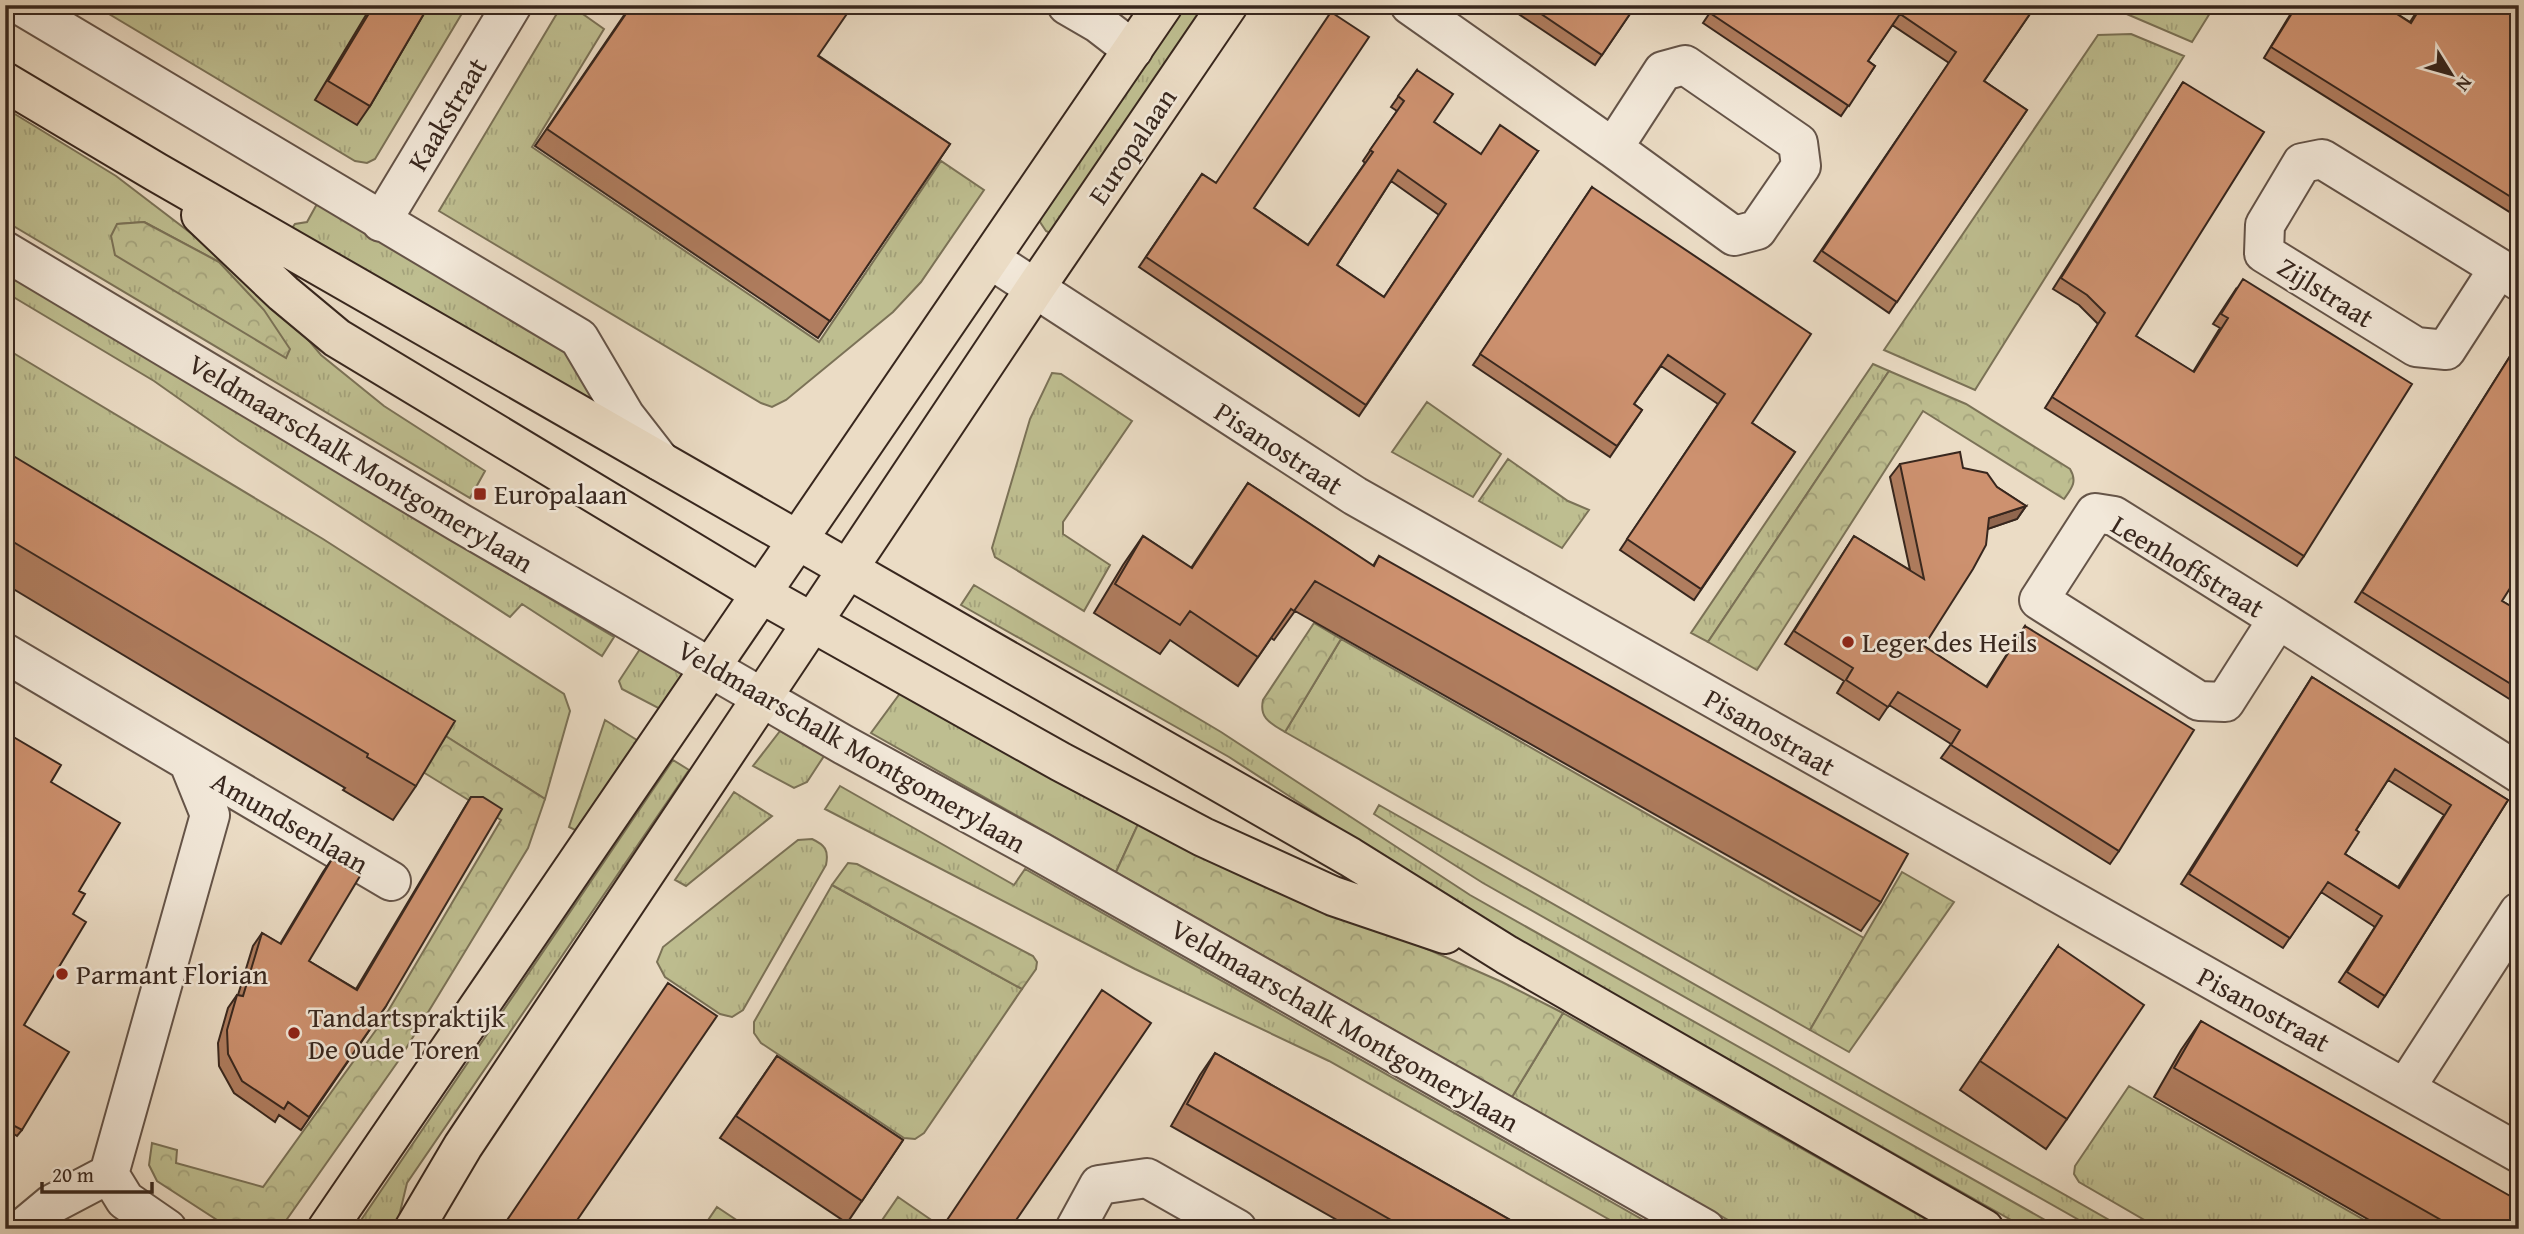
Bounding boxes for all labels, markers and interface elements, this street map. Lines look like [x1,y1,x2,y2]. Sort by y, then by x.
north arrow [2416,38,2486,108]
street label: Kaakstraat [397,49,497,178]
text: N [2449,71,2480,98]
street label: Europalaan [1077,79,1186,212]
street label: Zijlstraat [2270,246,2382,337]
street label: Veldmaarschalk Montgomerylaan [181,343,542,582]
street label: Pisanostraat [1207,391,1352,505]
place label: Europalaan [494,473,627,514]
marker: Europalaan [472,486,488,502]
street label: Leenhoffstraat [2104,504,2273,628]
place label: Leger des Heils [1862,621,2037,662]
street label: Veldmaarschalk Montgomerylaan [670,629,1034,863]
marker: Leger des Heils [1840,634,1856,650]
street label: Pisanostraat [1697,677,1844,786]
street label: Amundsenlaan [204,760,377,883]
street label: Veldmaarschalk Montgomerylaan [1163,908,1527,1142]
place label: Parmant Florian [76,953,268,994]
street label: Pisanostraat [2190,955,2338,1062]
marker: Parmant Florian [54,966,70,982]
place label: Tandartspraktijk De Oude Toren [308,996,506,1069]
marker: Tandartspraktijk De Oude Toren [286,1025,302,1041]
scale bar [42,1150,152,1194]
text: 20 m [52,1159,94,1190]

